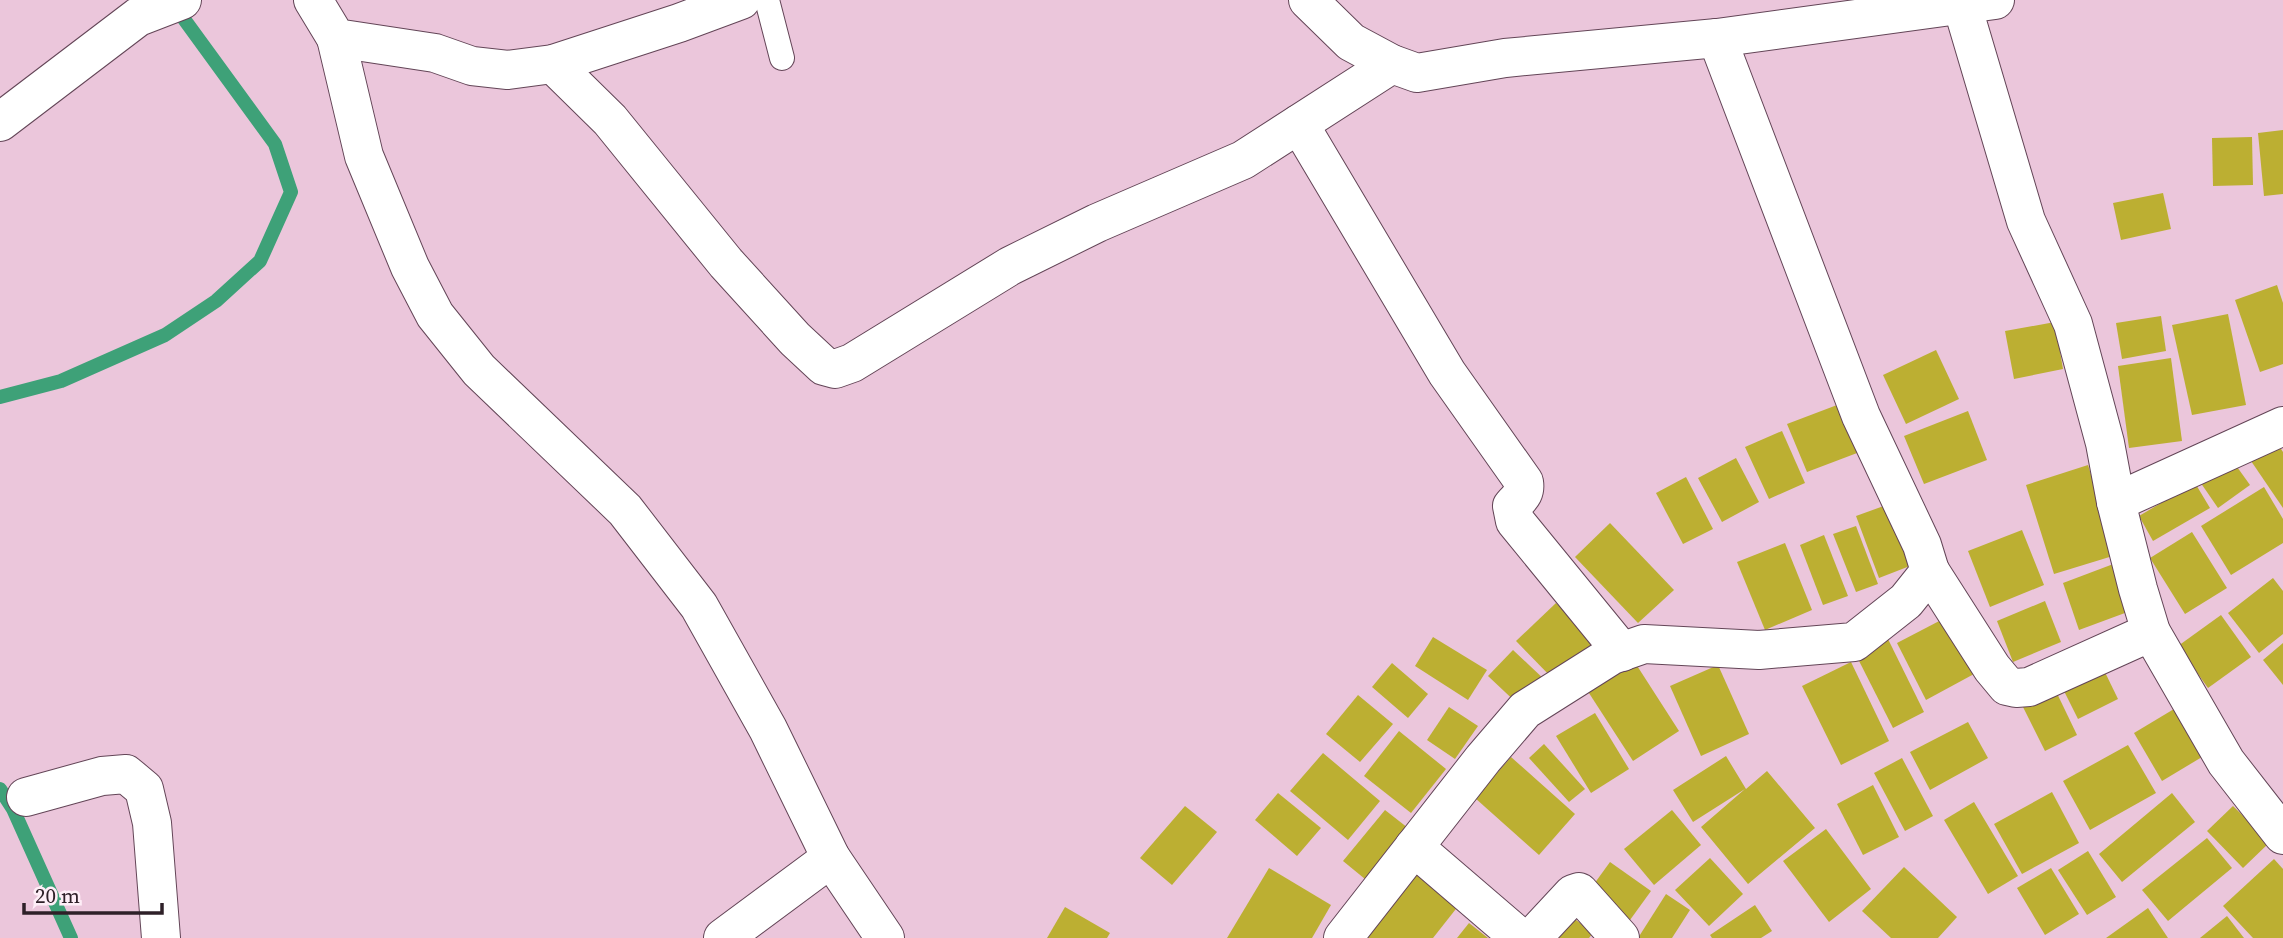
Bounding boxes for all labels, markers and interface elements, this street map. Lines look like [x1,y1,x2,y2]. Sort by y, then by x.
scale bar [24,872,163,916]
text: 20 m [35,881,80,910]

